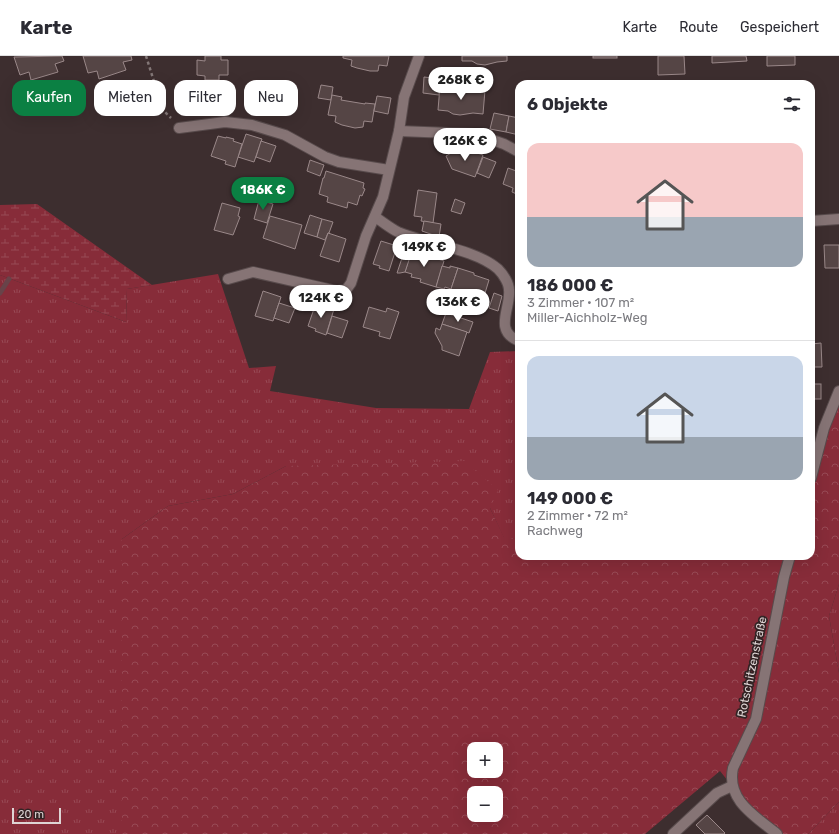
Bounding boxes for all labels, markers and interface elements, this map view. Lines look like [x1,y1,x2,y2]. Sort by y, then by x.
text: Karte [20,16,72,39]
text: Karte [622,19,657,36]
text: Route [679,19,718,36]
text: Gespeichert [740,19,819,36]
pin: 268K € [428,67,494,101]
text: 268K € [437,72,485,87]
chip: Kaufen [12,80,86,116]
chip: Mieten [94,80,166,116]
chip: Filter [174,80,236,116]
chip: Neu [244,80,298,116]
icon: filters [781,93,803,115]
text: 6 Objekte [527,94,608,114]
pin: 126K € [432,128,498,162]
text: 126K € [443,133,487,148]
icon: home [629,169,701,241]
pin: 186K € [230,177,296,211]
text: 186K € [240,182,286,197]
pin: 149K € [391,234,457,268]
text: 149K € [401,239,447,254]
text: 186 000 € [527,275,613,295]
pin: 124K € [288,285,354,319]
pin: 136K € [425,289,491,323]
text: 124K € [298,290,344,305]
text: 136K € [435,294,481,309]
text: 3 Zimmer · 107 m² [527,295,634,310]
text: Miller-Aichholz-Weg [527,310,647,325]
icon: home [629,382,701,454]
text: 149 000 € [527,488,613,508]
text: 2 Zimmer · 72 m² [527,508,628,523]
text: Rachweg [527,523,583,538]
street label: Rotschitzenstraße [734,615,770,719]
map controls [467,742,503,822]
button: + [467,742,503,778]
button: − [467,786,503,822]
scale bar [12,806,61,825]
text: 20 m [18,808,44,821]

